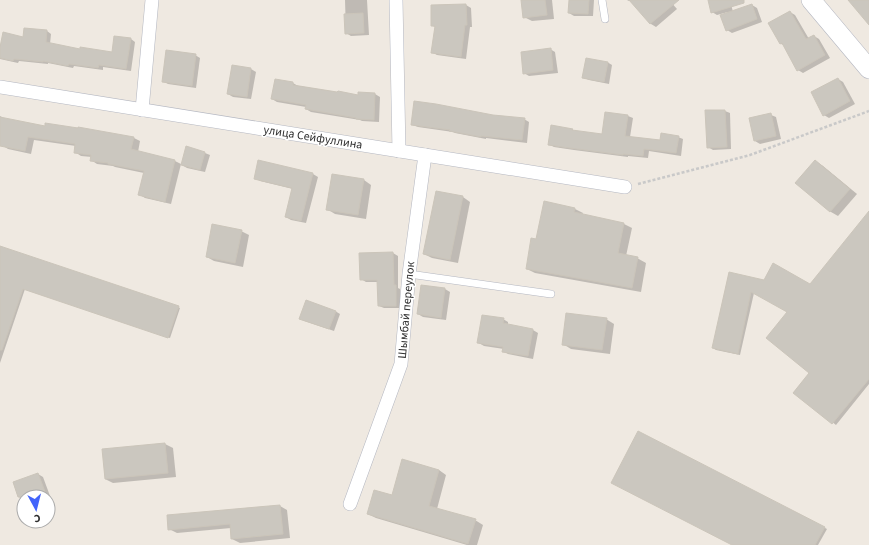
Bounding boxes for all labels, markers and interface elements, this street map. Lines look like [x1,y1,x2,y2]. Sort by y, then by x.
street label: улица Сейфуллина [262,121,364,154]
street label: Шымбай переулок [394,261,419,359]
north arrow [16,489,56,529]
text: С [32,511,41,526]

